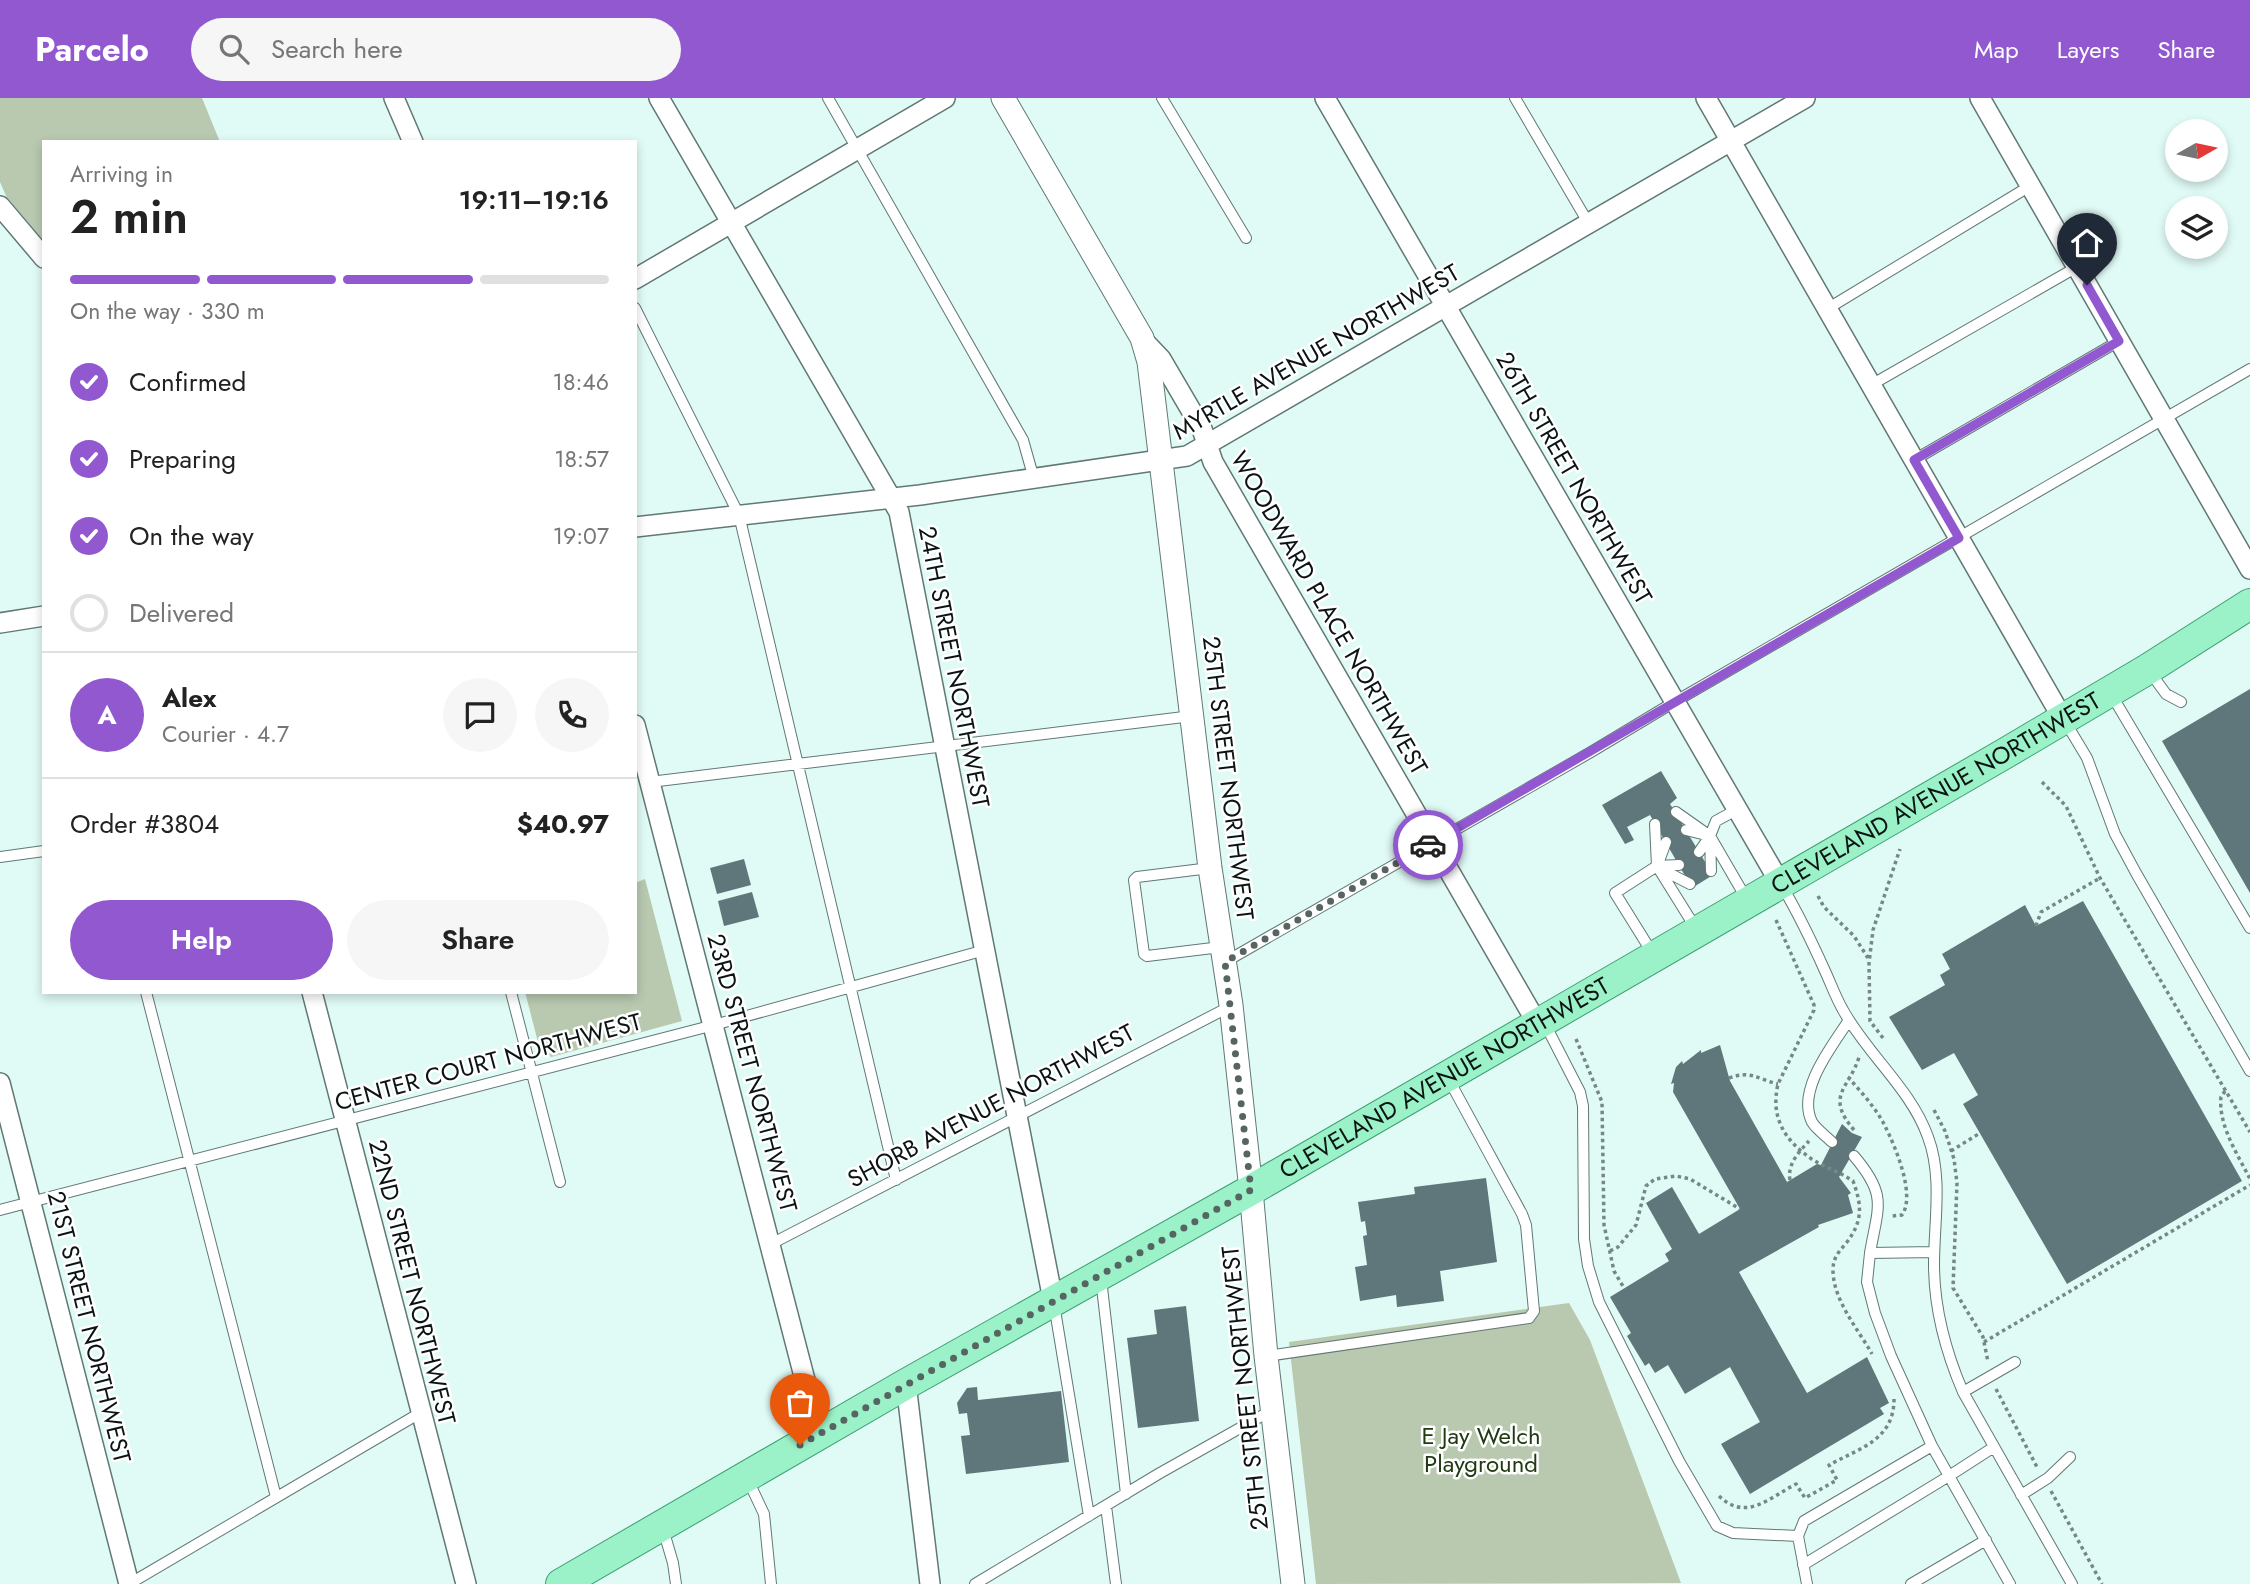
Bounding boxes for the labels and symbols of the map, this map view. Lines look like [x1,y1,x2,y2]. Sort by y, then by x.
north arrow [2165,119,2228,182]
pin [2057,213,2117,285]
street label: MYRTLE AVENUE NORTHWEST [1166,255,1466,448]
street label: 26TH STREET NORTHWEST [1488,345,1661,610]
street label: WOODWARD PLACE NORTHWEST [1222,445,1437,781]
street label: 24TH STREET NORTHWEST [910,523,999,811]
street label: 25TH STREET NORTHWEST [1194,634,1263,922]
street label: CLEVELAND AVENUE NORTHWEST [1764,683,2107,902]
courier [1393,810,1463,880]
street label: 23RD STREET NORTHWEST [698,930,807,1216]
street label: CLEVELAND AVENUE NORTHWEST [1273,968,1616,1187]
street label: CENTER COURT NORTHWEST [331,1004,645,1119]
street label: SHORB AVENUE NORTHWEST [841,1015,1140,1196]
street label: 22ND STREET NORTHWEST [360,1136,465,1428]
street label: 21ST STREET NORTHWEST [39,1187,140,1467]
street label: 25TH STREET NORTHWEST [1212,1244,1277,1532]
pin [770,1373,830,1445]
park label: E Jay Welch Playground [1421,1418,1541,1481]

